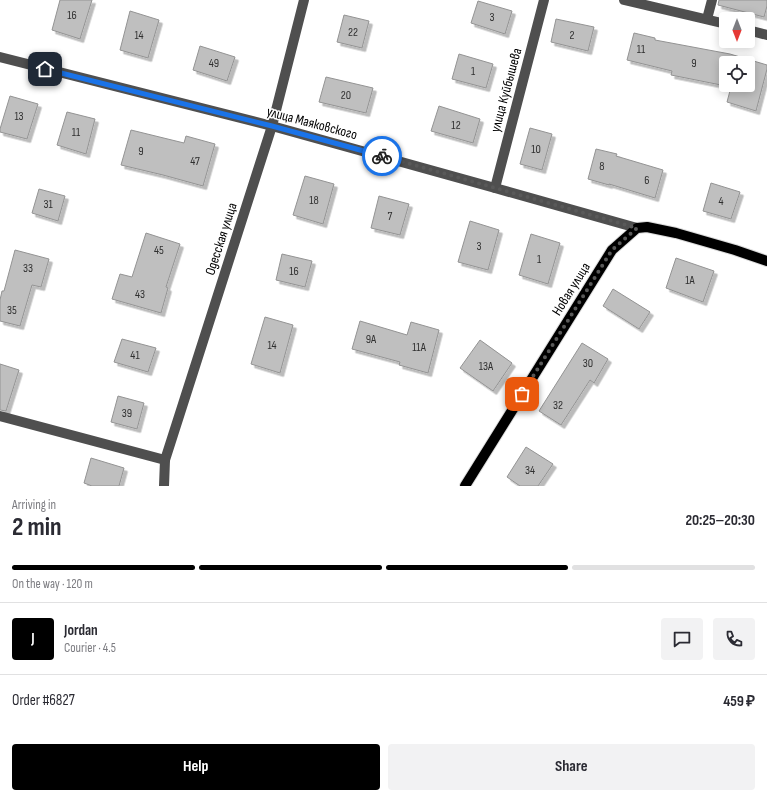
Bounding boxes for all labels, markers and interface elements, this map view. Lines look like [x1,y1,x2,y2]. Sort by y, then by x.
house number: 16 [67,8,77,23]
house number: 3 [489,10,495,25]
north arrow [719,12,755,48]
map controls [719,12,755,92]
house number: 22 [348,25,358,40]
house number: 14 [134,28,144,43]
house number: 2 [570,28,575,43]
house number: 11 [637,42,646,57]
street label: улица Куйбышева [487,46,525,134]
pin [28,52,62,86]
house number: 49 [209,56,219,71]
house number: 9 [691,56,697,71]
button: locate [719,56,755,92]
icon: home [34,58,56,80]
house number: 1 [471,64,476,79]
house number: 20 [341,88,351,103]
street label: улица Маяковского [265,103,359,143]
house number: 13 [14,109,24,124]
house number: 12 [451,118,461,133]
house number: 11 [72,125,81,140]
courier [362,136,402,176]
house number: 10 [531,142,541,157]
house number: 9 [138,144,144,159]
icon: bike [371,145,393,167]
house number: 47 [190,154,200,169]
house number: 8 [599,159,605,174]
house number: 6 [644,173,650,188]
house number: 18 [309,193,319,208]
house number: 4 [718,194,724,209]
house number: 31 [43,197,53,212]
street label: Одесская улица [201,201,241,277]
house number: 7 [388,209,393,224]
house number: 3 [476,239,482,254]
house number: 45 [154,243,164,258]
house number: 1 [537,252,542,267]
street label: Новая улица [548,259,594,319]
house number: 33 [23,261,33,276]
house number: 16 [289,264,299,279]
house number: 1А [685,273,696,288]
house number: 43 [135,287,145,302]
house number: 35 [7,303,17,318]
house number: 9А [366,332,377,347]
house number: 14 [267,338,277,353]
house number: 11А [412,340,427,355]
house number: 41 [130,348,140,363]
house number: 30 [583,356,593,371]
house number: 13А [479,359,494,374]
pin [505,377,539,411]
icon: bag [511,383,533,405]
house number: 32 [553,398,563,413]
house number: 39 [122,406,132,421]
house number: 34 [525,463,535,478]
text: Arriving in [12,497,56,513]
text: 20:25–20:30 [686,511,755,530]
text: 2 min [12,512,62,543]
text: On the way · 120 m [12,576,93,592]
button: chat [661,618,703,660]
button: phone [713,618,755,660]
text: Jordan [64,621,98,640]
text: J [31,629,35,648]
text: Courier · 4.5 [64,640,116,656]
text: Order #6827 [12,691,75,710]
text: 459 ₽ [723,692,755,711]
button: Help [12,744,380,790]
button: Share [388,744,755,790]

